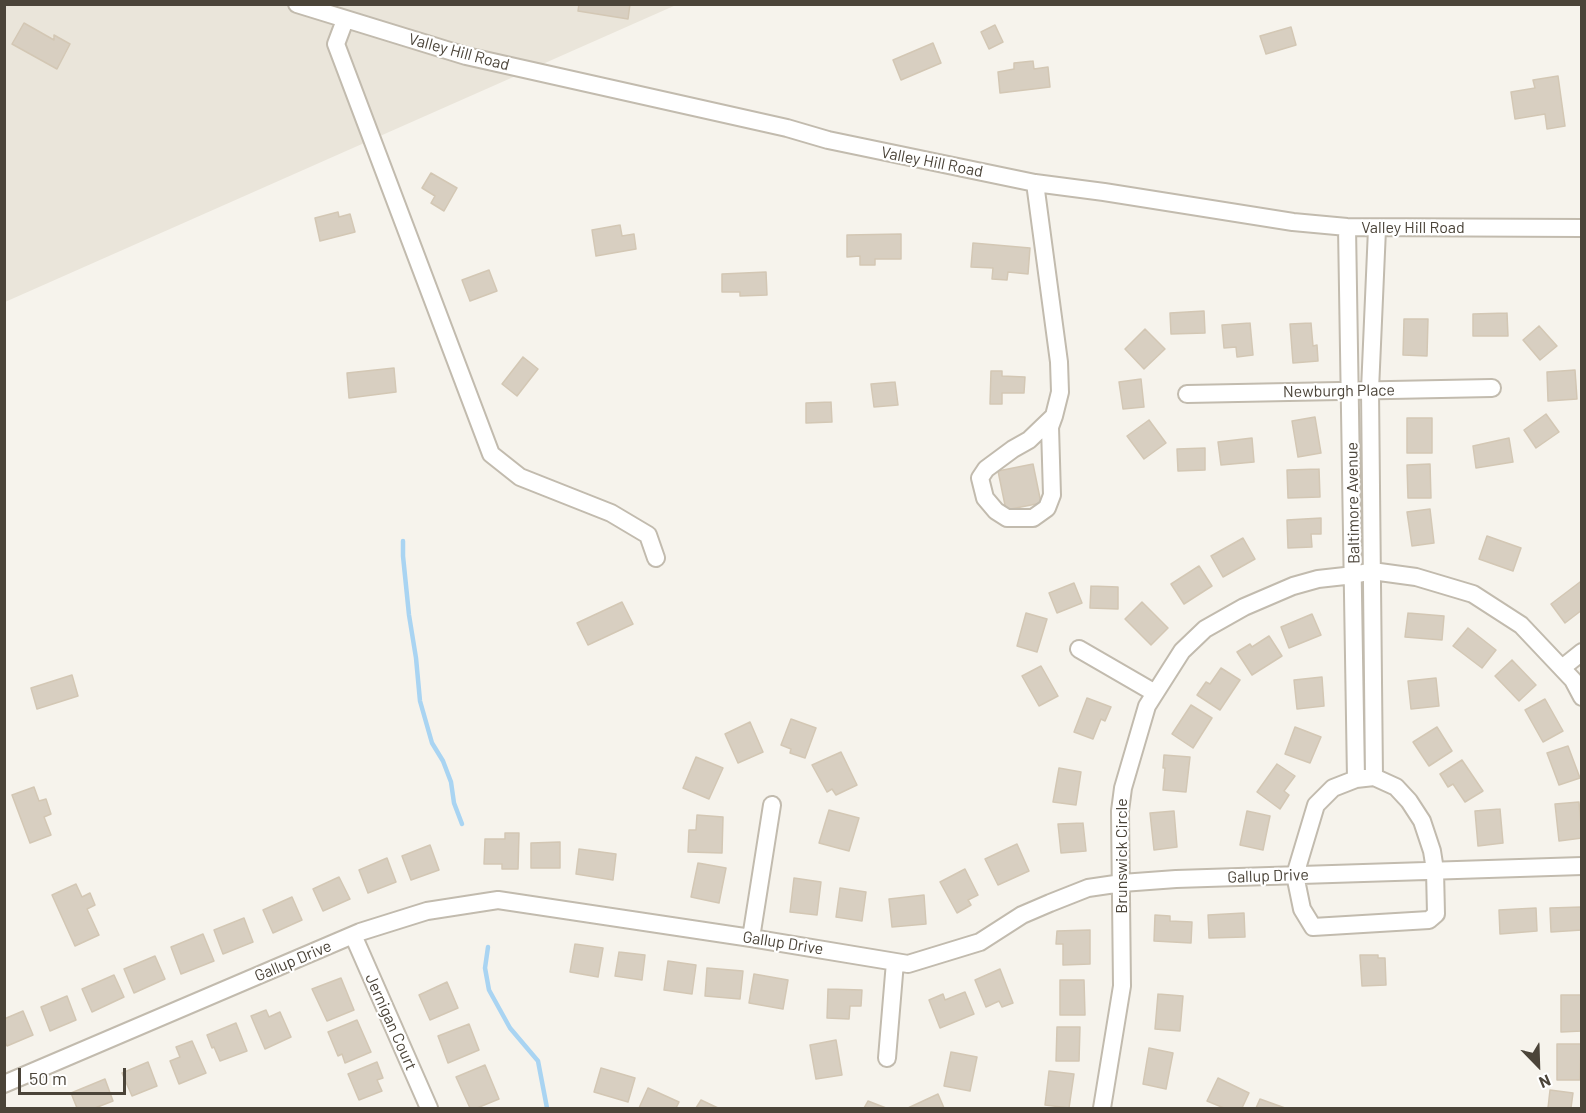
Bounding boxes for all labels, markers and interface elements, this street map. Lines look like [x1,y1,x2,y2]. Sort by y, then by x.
street label: Valley Hill Road [406,29,512,75]
street label: Valley Hill Road [879,143,985,181]
street label: Valley Hill Road [1361,218,1465,238]
street label: Newburgh Place [1283,380,1395,402]
street label: Baltimore Avenue [1342,442,1364,564]
street label: Brunswick Circle [1112,798,1132,914]
street label: Gallup Drive [1227,865,1309,887]
street label: Gallup Drive [741,927,825,959]
street label: Gallup Drive [252,936,334,986]
street label: Jernigan Court [361,971,421,1073]
north arrow [1508,1035,1568,1095]
scale bar [21,1056,129,1094]
text: 50 m [29,1067,67,1089]
text: N [1537,1071,1554,1093]

